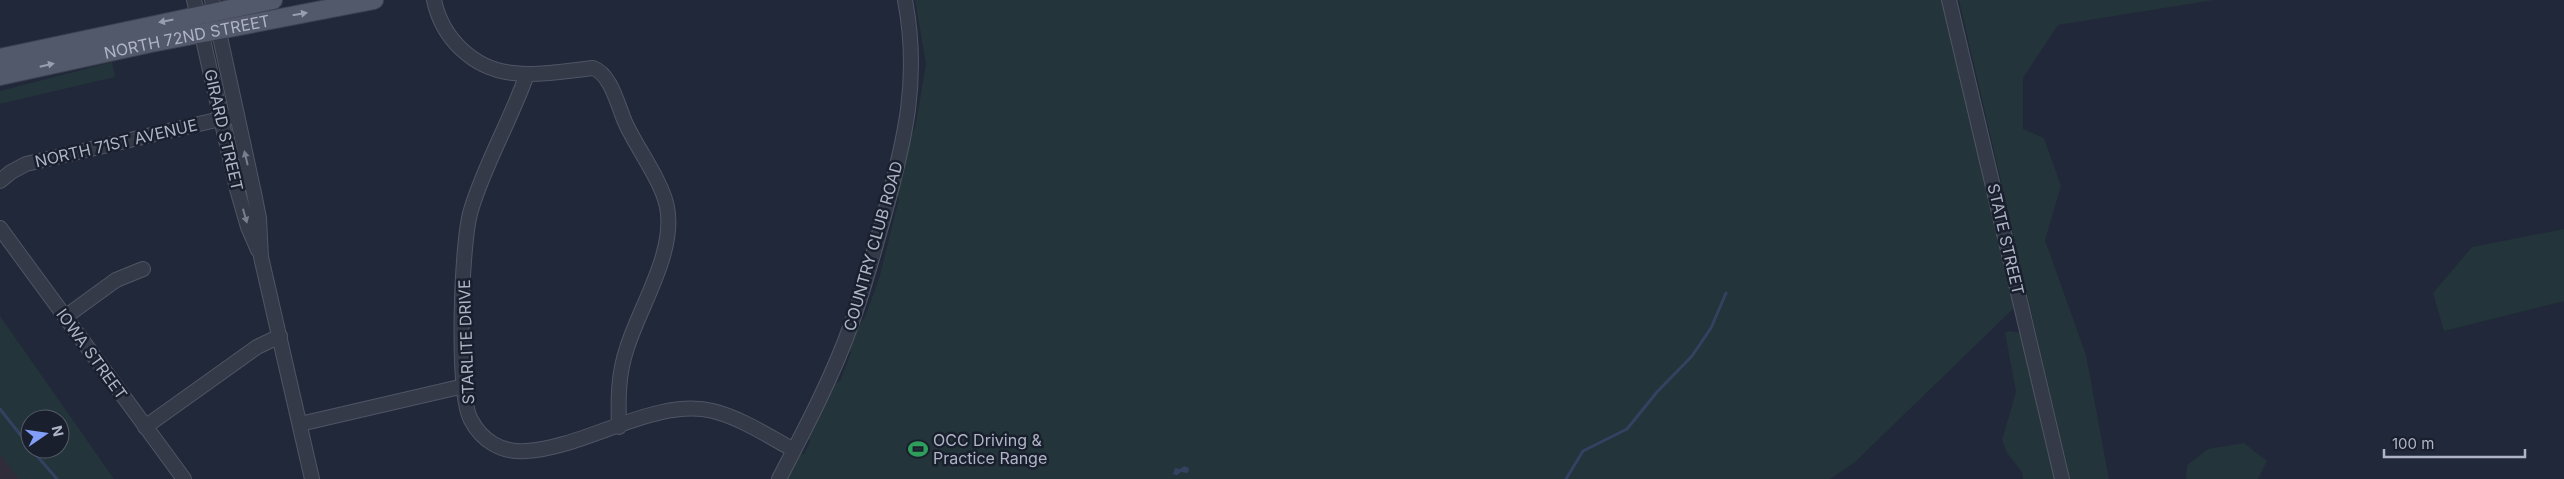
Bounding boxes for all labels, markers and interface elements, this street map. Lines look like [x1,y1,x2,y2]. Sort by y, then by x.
street label: NORTH 72ND STREET [102,10,272,63]
one-way arrow [293,10,308,18]
one-way arrow [159,17,174,25]
one-way arrow [40,61,55,69]
street label: GIRARD STREET [200,67,248,193]
street label: NORTH 71ST AVENUE [33,115,199,171]
one-way arrow [242,150,250,165]
street label: COUNTRY CLUB ROAD [839,159,907,333]
street label: STATE STREET [1983,181,2029,297]
one-way arrow [241,208,249,223]
street label: STARLITE DRIVE [454,279,478,405]
street label: IOWA STREET [52,305,132,403]
north arrow [20,409,70,459]
text: N [49,424,68,438]
scale bar [2384,426,2525,458]
place label: OCC Driving & Practice Range [933,430,1047,468]
text: 100 m [2392,434,2434,453]
sports icon: OCC Driving & Practice Range [907,438,929,460]

